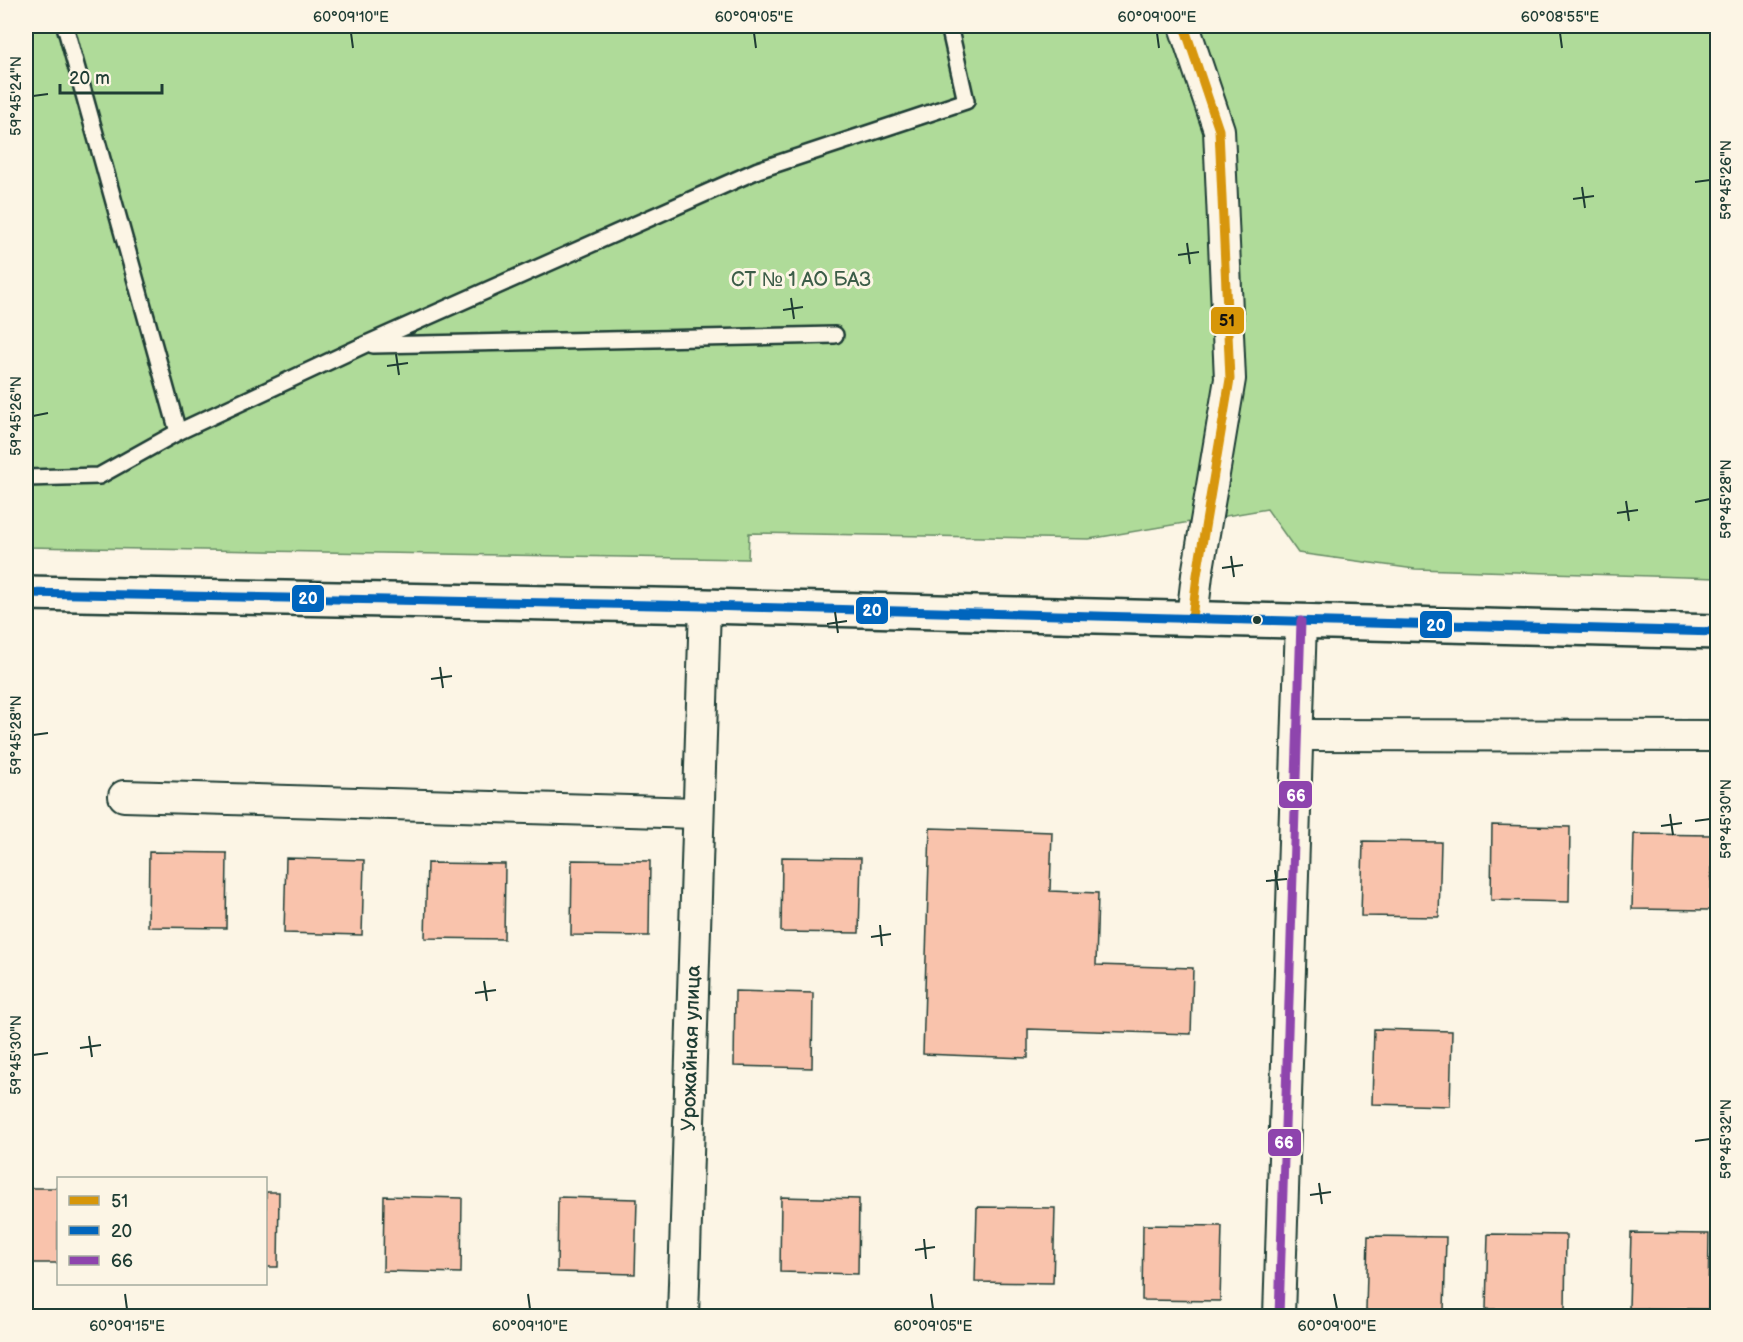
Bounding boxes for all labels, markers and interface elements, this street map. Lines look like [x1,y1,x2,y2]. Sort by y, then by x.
text: 60°09'10"E [313,8,389,27]
text: 60°09'05"E [715,8,793,27]
text: 60°09'00"E [1118,8,1197,27]
text: 60°08'55"E [1521,8,1599,27]
text: 59°45'24"N [7,56,26,136]
scale bar [60,57,162,95]
text: 20 m [69,68,110,89]
text: 59°45'26"N [1717,140,1736,220]
park label: СТ № 1 АО БАЗ [731,268,871,292]
line badge: 51 [1210,306,1245,335]
text: 51 [1219,312,1235,331]
text: 59°45'26"N [7,376,26,456]
text: 59°45'28"N [1717,459,1736,539]
line badge: 20 [291,584,325,613]
text: 20 [298,590,318,609]
line badge: 20 [855,596,889,625]
text: 20 [862,602,882,621]
line badge: 20 [1419,610,1453,639]
unlabelled marker [1251,614,1263,626]
text: 20 [1426,617,1446,636]
text: 59°45'28"N [7,695,26,775]
text: 59°45'30"N [1717,779,1736,859]
line badge: 66 [1278,780,1313,809]
text: 66 [1286,787,1306,806]
street label: Урожайная улица [677,964,706,1132]
text: 59°45'30"N [7,1015,26,1095]
text: 59°45'32"N [1717,1099,1736,1179]
line badge: 66 [1267,1128,1302,1157]
text: 66 [1274,1134,1294,1153]
legend [57,1177,267,1285]
text: 51 [111,1191,128,1212]
text: 20 [111,1221,132,1242]
text: 66 [111,1251,133,1272]
text: 60°09'15"E [89,1317,165,1336]
text: 60°09'10"E [492,1317,568,1336]
text: 60°09'05"E [894,1317,972,1336]
text: 60°09'00"E [1298,1317,1377,1336]

